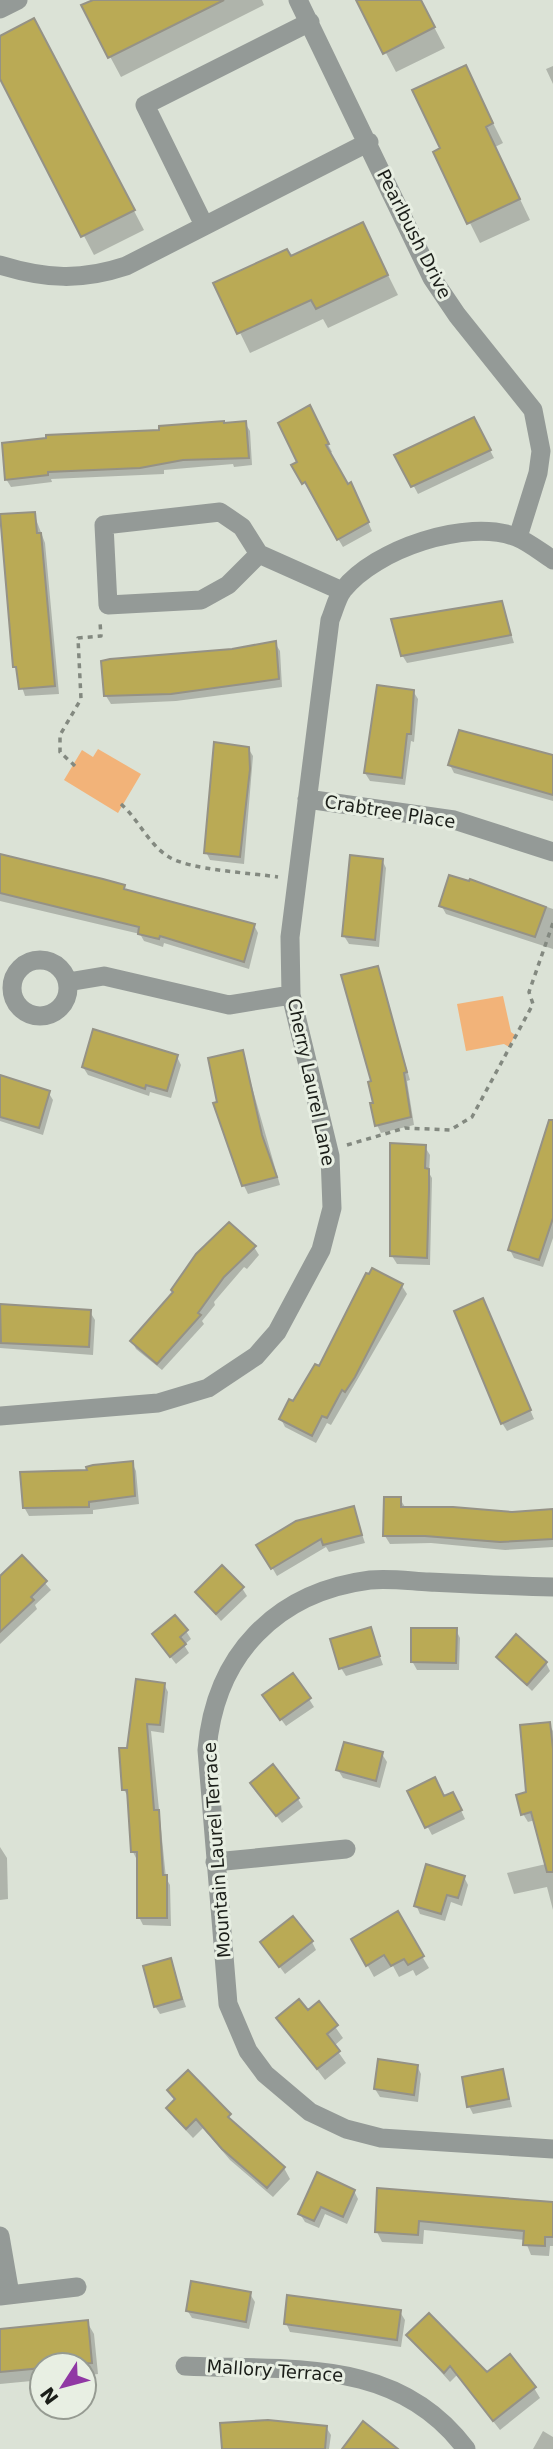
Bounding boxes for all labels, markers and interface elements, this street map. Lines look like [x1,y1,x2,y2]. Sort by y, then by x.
street label: Pearlbush Drive [373,166,456,302]
street label: Crabtree Place [323,791,457,832]
street label: Cherry Laurel Lane [283,996,340,1168]
street label: Mountain Laurel Terrace [198,1741,235,1959]
north arrow [28,2351,98,2421]
street label: Mallory Terrace [206,2355,344,2386]
text: N [36,2383,63,2409]

